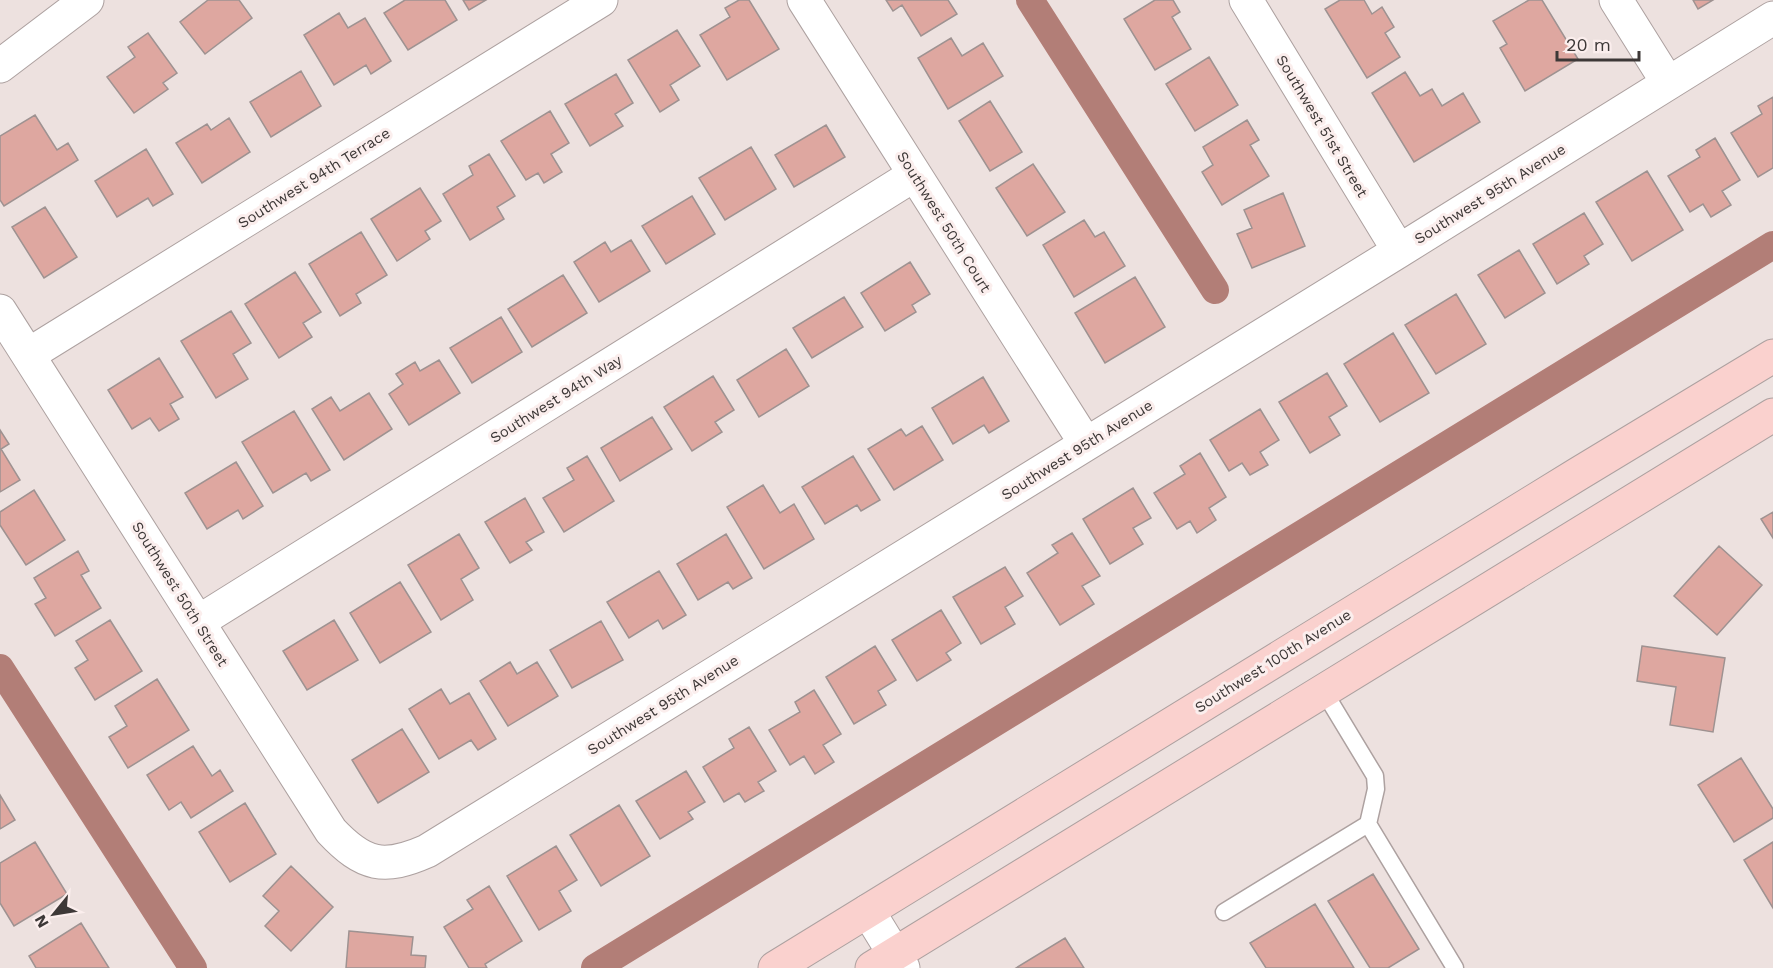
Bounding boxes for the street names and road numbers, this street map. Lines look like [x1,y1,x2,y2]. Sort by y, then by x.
street label: Southwest 51st Street [1272,52,1372,201]
street label: Southwest 94th Terrace [235,124,393,232]
street label: Southwest 95th Avenue [1411,140,1569,248]
street label: Southwest 50th Court [893,148,995,296]
street label: Southwest 94th Way [487,351,625,447]
street label: Southwest 95th Avenue [998,396,1156,504]
street label: Southwest 50th Street [128,518,232,670]
street label: Southwest 100th Avenue [1192,605,1354,717]
street label: Southwest 95th Avenue [584,651,742,759]

